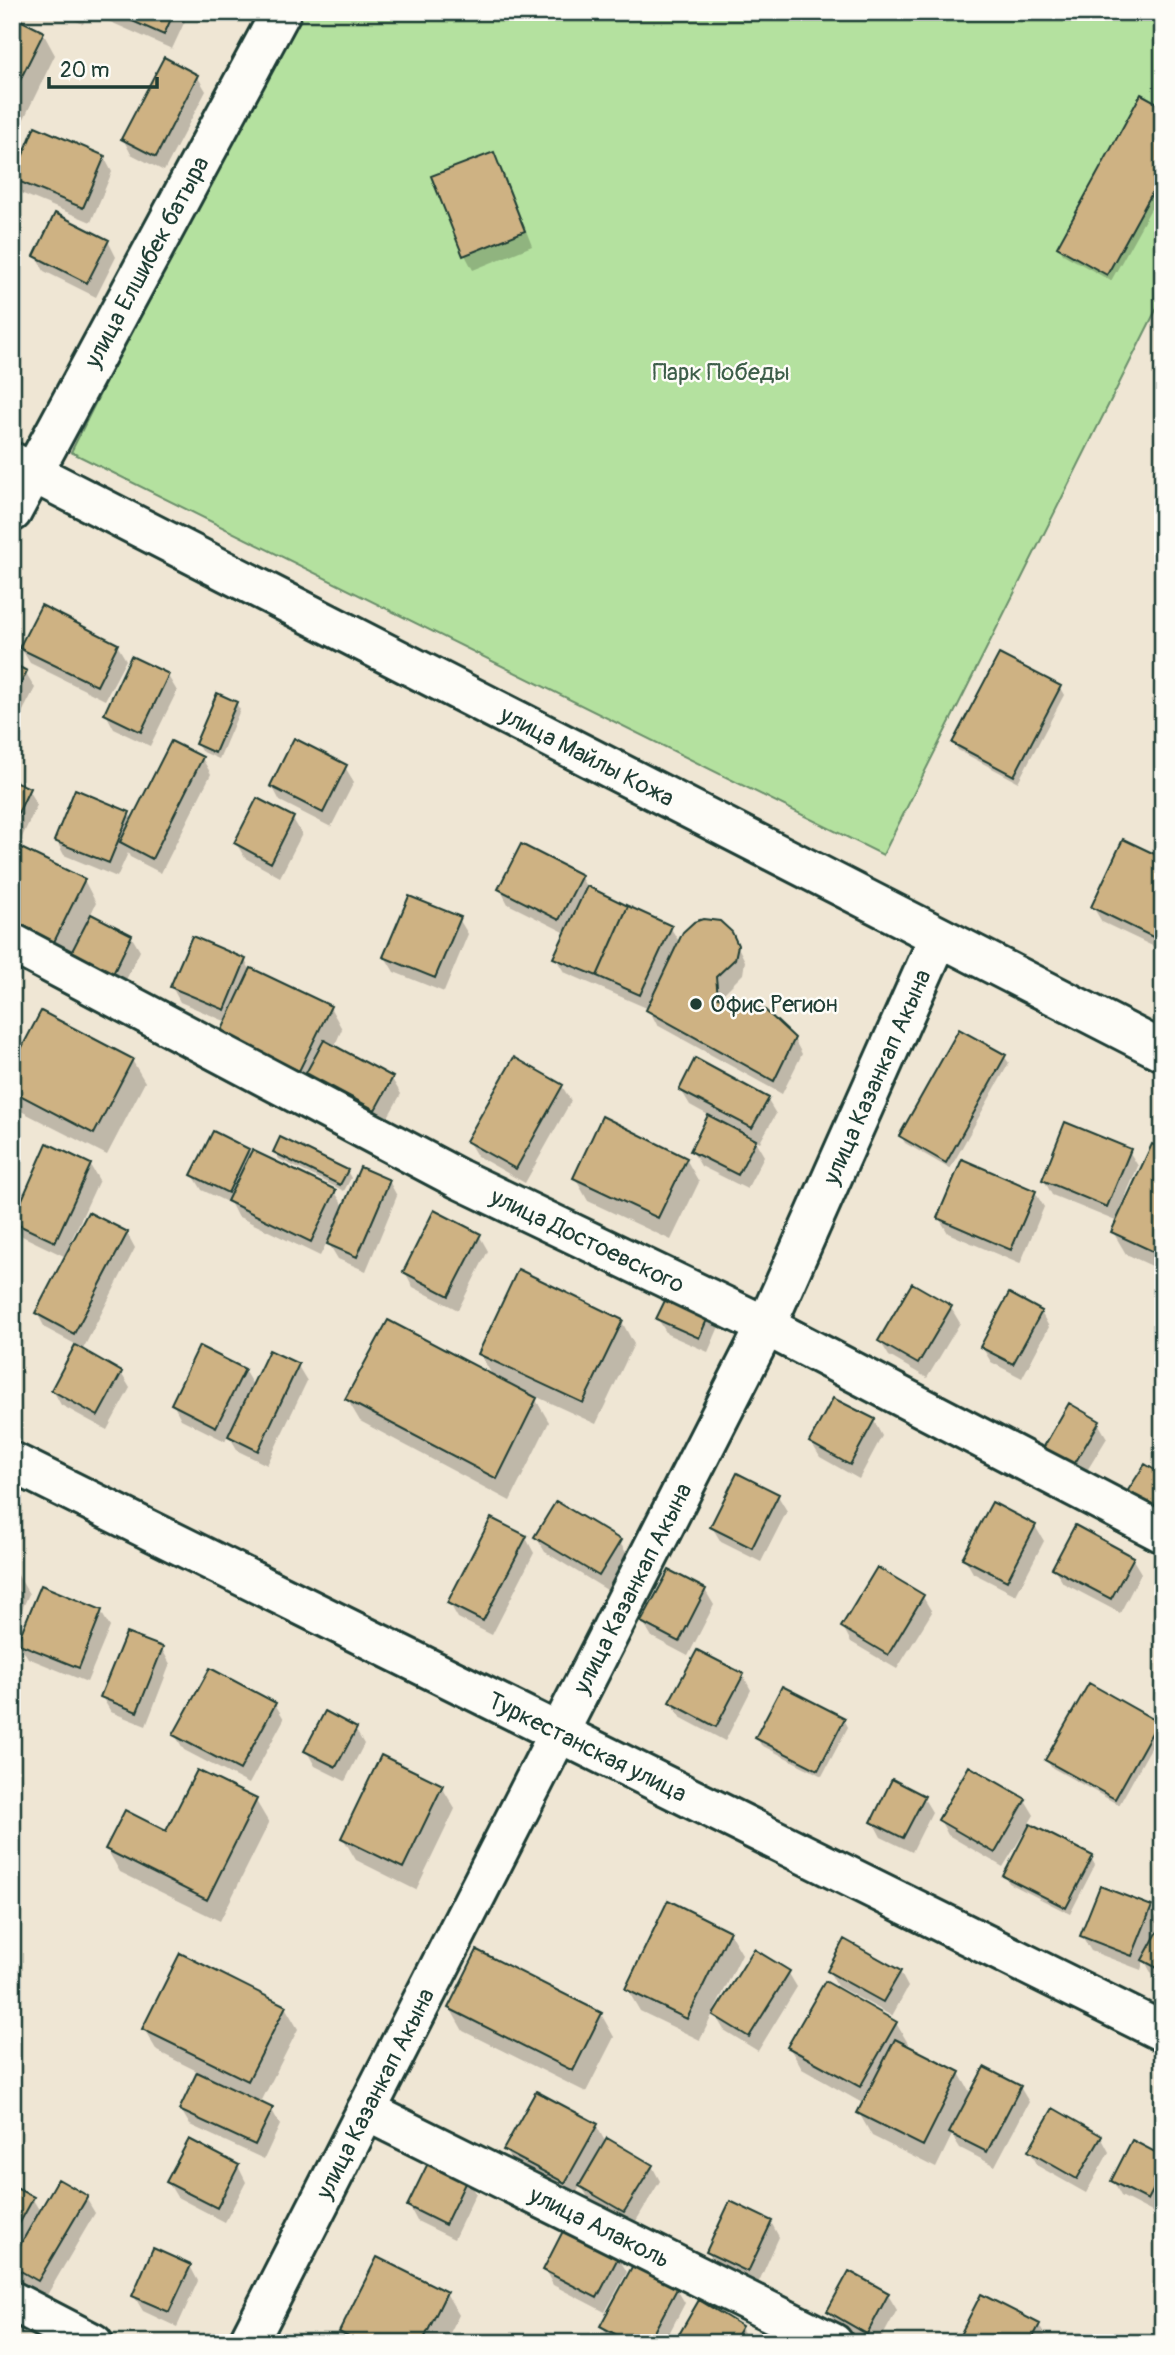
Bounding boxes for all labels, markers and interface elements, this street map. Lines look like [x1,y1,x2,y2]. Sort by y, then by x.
scale bar [49,46,158,90]
text: 20 m [60,57,109,84]
street label: улица Елшибек батыра [78,151,216,374]
park label: Парк Победы [652,358,790,387]
street label: улица Майлы Кожа [494,700,679,813]
street label: улица Казанкап Акына [816,965,938,1190]
place label: Офис Регион [710,990,838,1019]
marker: Офис Регион [688,996,704,1012]
street label: улица Достоевского [485,1182,689,1300]
street label: улица Казанкап Акына [567,1478,699,1699]
street label: Туркестанская улица [483,1686,691,1809]
street label: улица Казанкап Акына [309,1984,441,2205]
street label: улица Алаколь [524,2180,675,2275]

